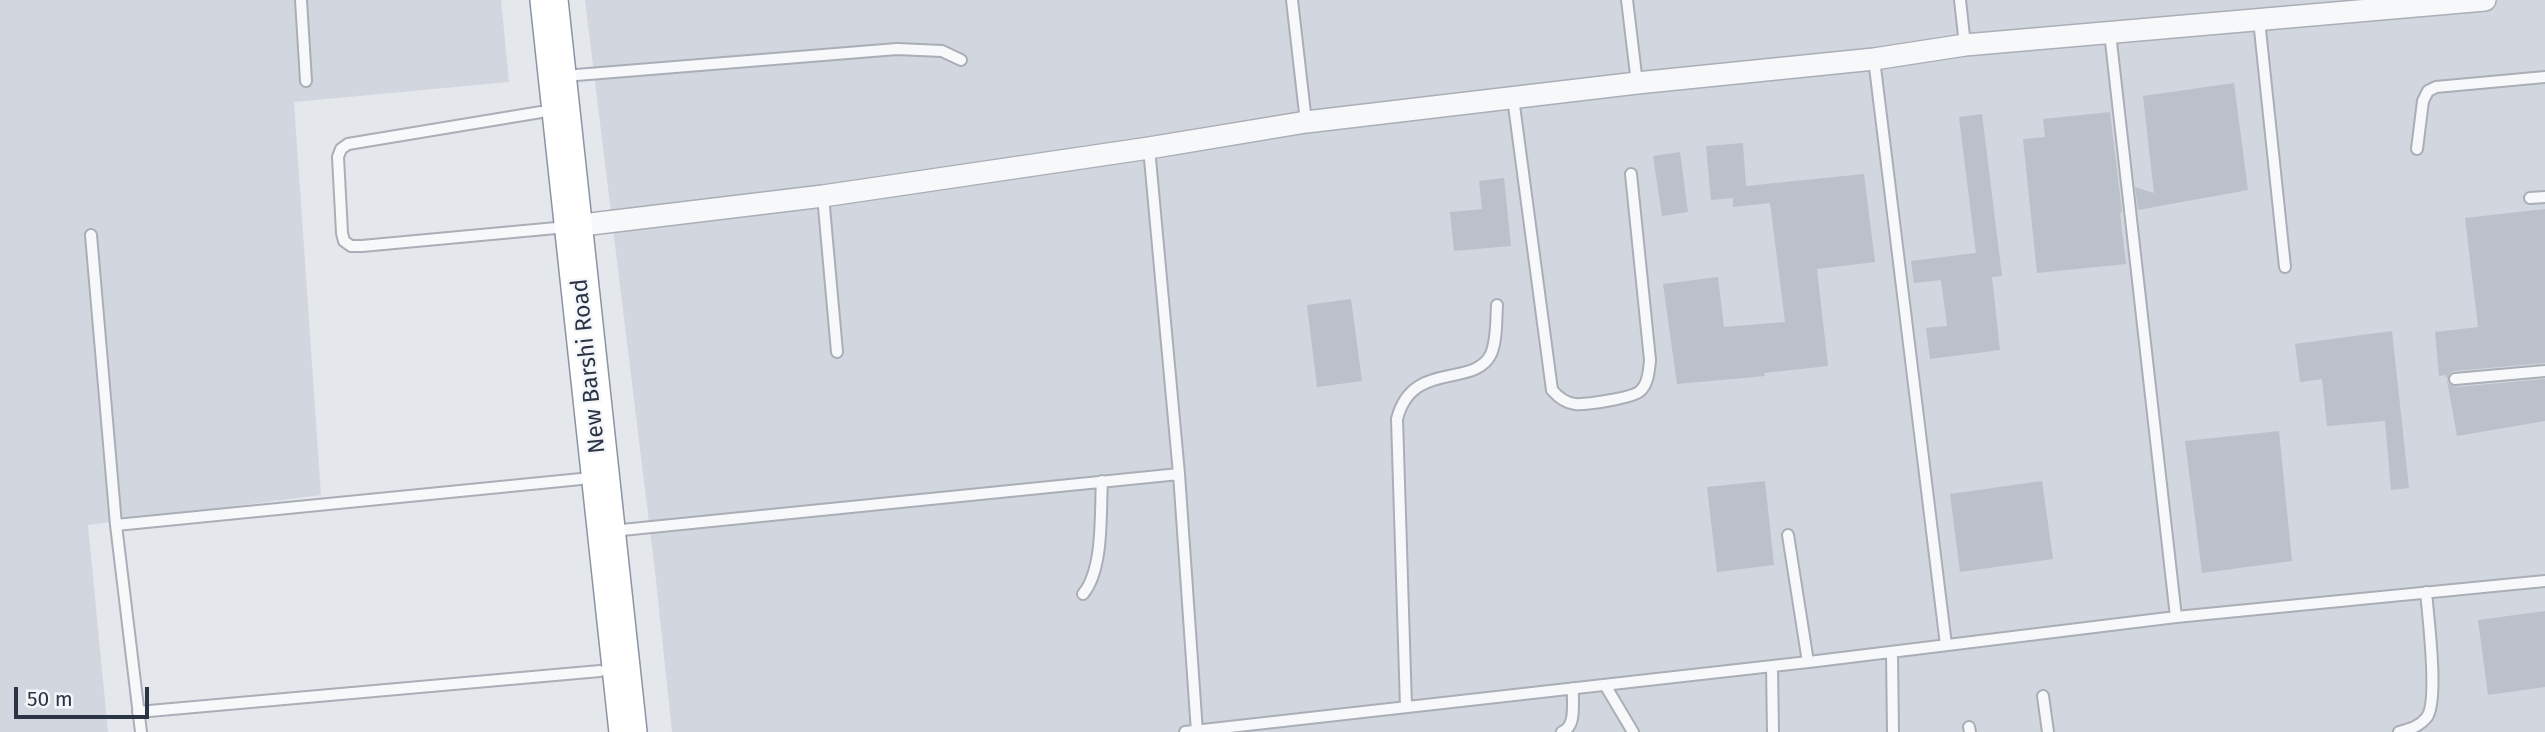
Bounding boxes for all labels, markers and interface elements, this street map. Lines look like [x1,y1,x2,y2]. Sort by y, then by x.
street label: New Barshi Road [566,277,612,455]
scale bar [18,672,152,716]
text: 50 m [27,686,73,712]

